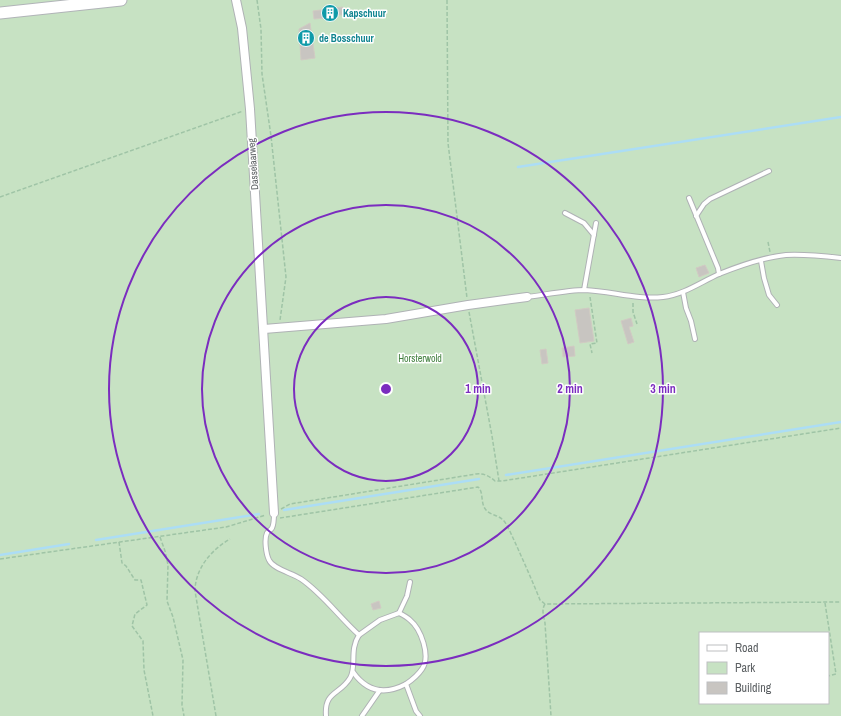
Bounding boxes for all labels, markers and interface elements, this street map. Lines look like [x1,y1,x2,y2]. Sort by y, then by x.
building icon: Kapschuur [320,3,340,23]
place label: Kapschuur [343,7,387,20]
building icon: de Bosschuur [296,28,316,48]
place label: de Bosschuur [319,32,374,45]
street label: Dasselaarweg [245,137,261,190]
park label: Horsterwold [398,352,442,365]
text: 1 min [465,381,491,397]
text: 2 min [557,381,583,397]
text: 3 min [650,381,676,397]
centre of rings [379,382,393,396]
legend [699,632,829,704]
text: Road [735,640,759,656]
text: Park [735,660,755,676]
text: Building [735,680,772,696]

